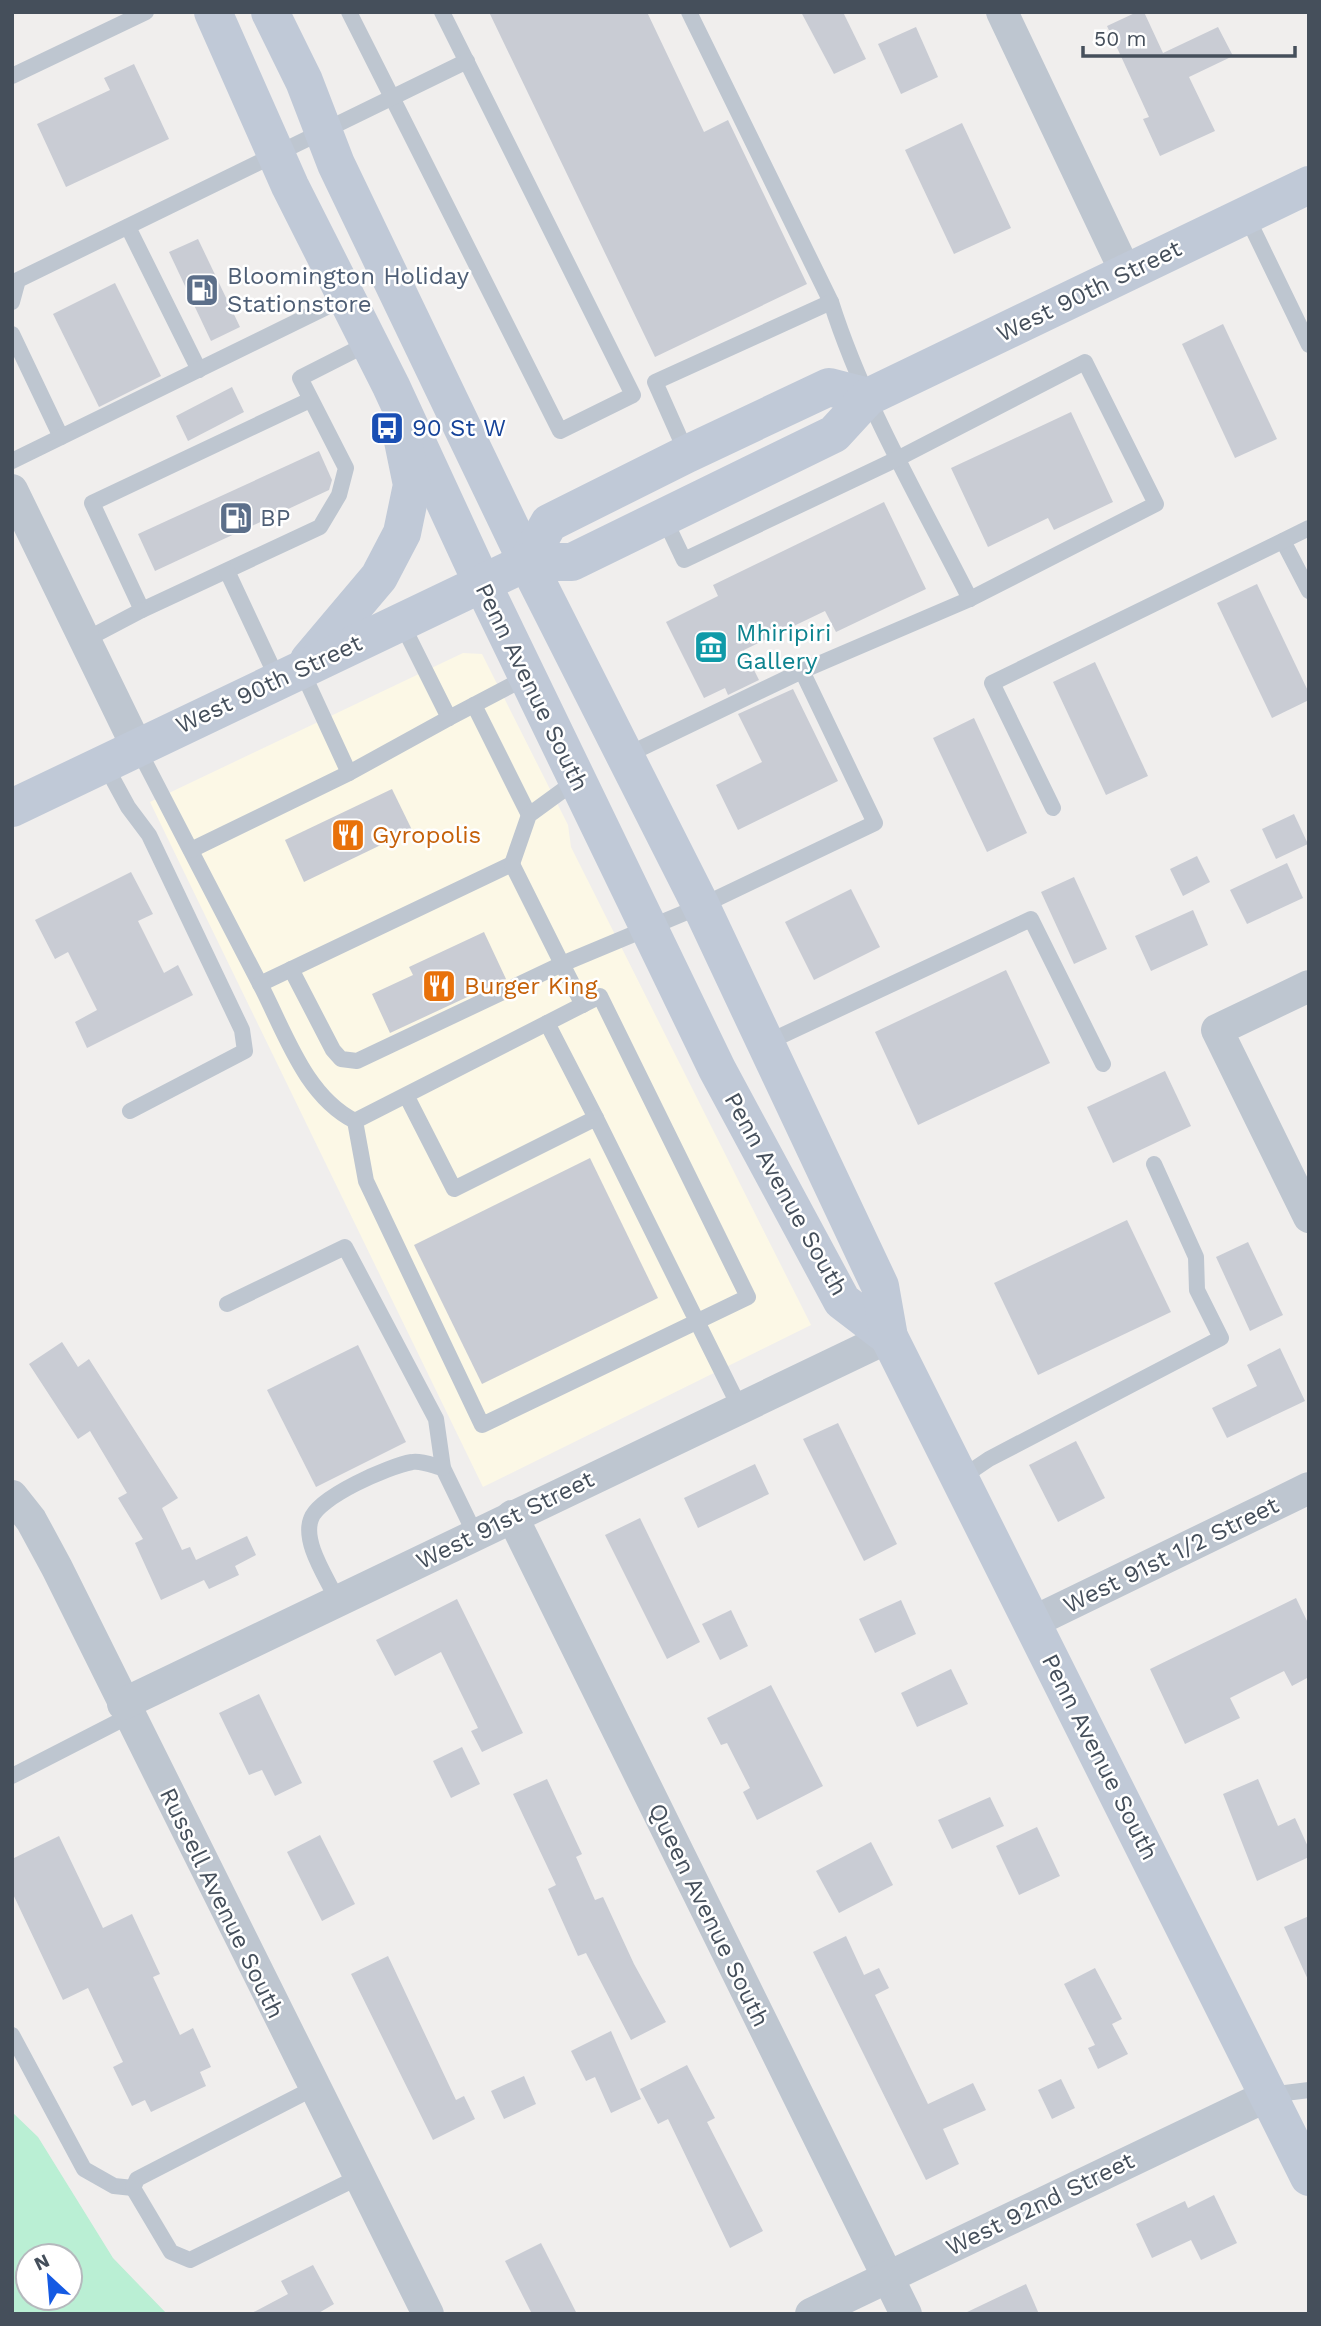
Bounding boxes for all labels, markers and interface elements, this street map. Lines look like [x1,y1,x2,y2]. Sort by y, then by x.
scale bar [1083,14,1295,58]
text: 50 m [1094,26,1146,51]
street label: West 90th Street [992,234,1186,348]
place label: Bloomington Holiday Stationstore [227,262,470,318]
fuel station icon: Bloomington Holiday Stationstore [183,271,221,309]
bus stop icon: 90 St W [368,409,406,447]
place label: 90 St W [412,414,506,442]
fuel station icon: BP [217,499,255,537]
place label: BP [260,504,290,532]
street label: Penn Avenue South [469,578,595,796]
place label: Mhiripiri Gallery [736,619,831,675]
museum icon: Mhiripiri Gallery [692,628,730,666]
street label: West 90th Street [172,629,366,739]
restaurant icon: Gyropolis [329,816,367,854]
place label: Gyropolis [372,821,481,849]
restaurant icon: Burger King [420,967,458,1005]
place label: Burger King [464,972,598,1000]
street label: Penn Avenue South [719,1088,853,1300]
street label: West 91st Street [412,1465,598,1575]
street label: West 91st 1/2 Street [1059,1491,1283,1619]
street label: Penn Avenue South [1036,1649,1164,1865]
street label: Russell Avenue South [154,1783,290,2023]
street label: Queen Avenue South [643,1799,775,2031]
street label: West 92nd Street [941,2146,1139,2262]
north arrow [14,2242,84,2312]
text: N [30,2249,53,2276]

